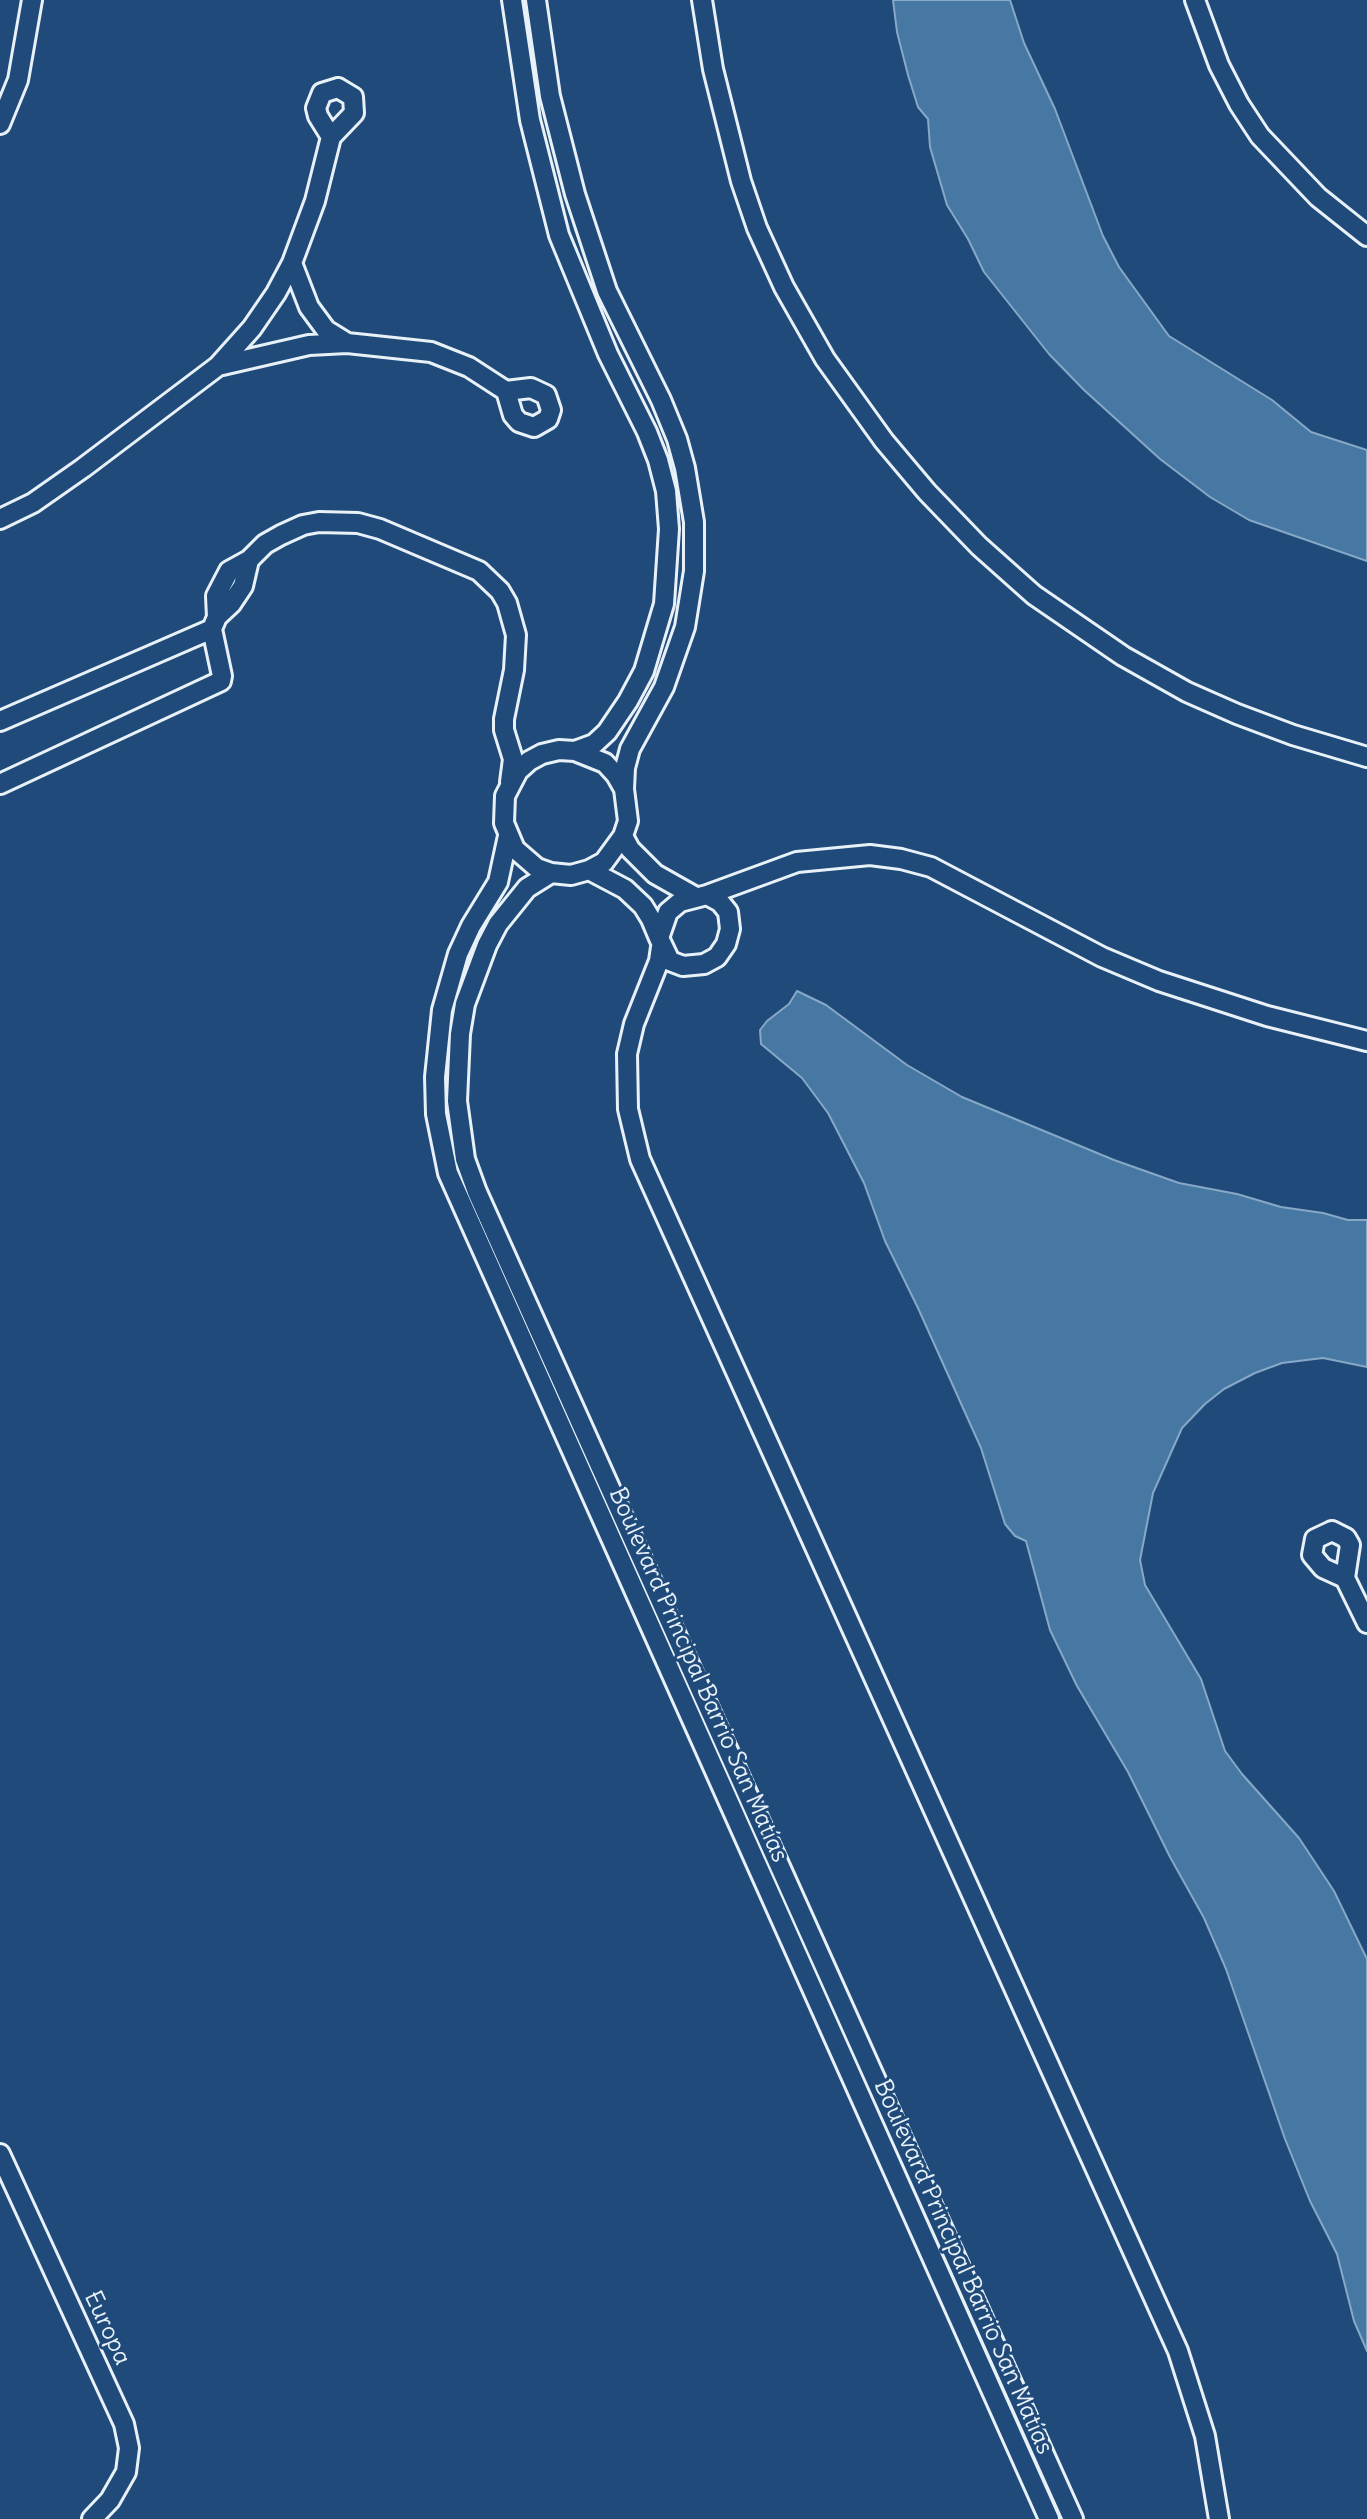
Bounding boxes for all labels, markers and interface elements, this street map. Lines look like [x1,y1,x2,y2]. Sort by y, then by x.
street label: Boulevard Principal Barrio San Matías [602,1483,794,1867]
street label: Boulevard Principal Barrio San Matías [867,2075,1059,2459]
street label: Europa [77,2287,137,2369]

